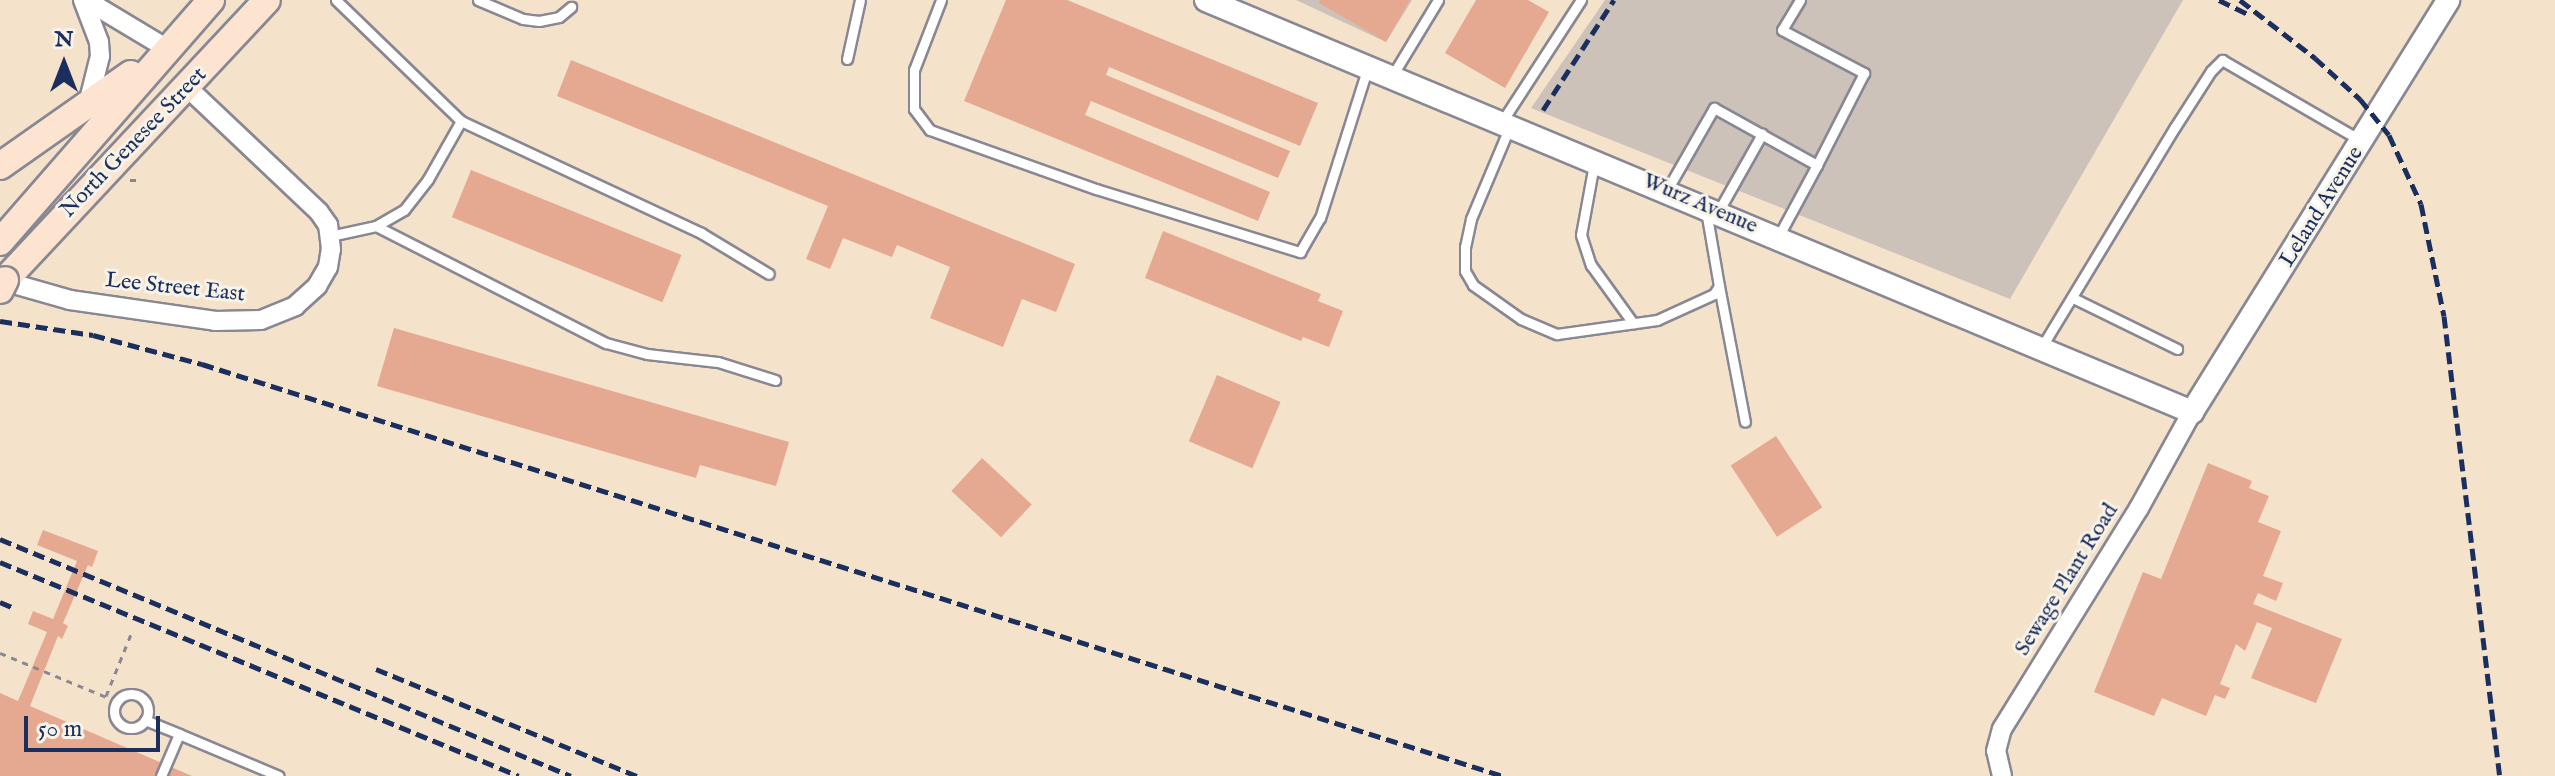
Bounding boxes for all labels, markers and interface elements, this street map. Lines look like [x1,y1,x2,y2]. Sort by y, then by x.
north arrow [24,24,104,104]
text: N [54,26,74,54]
street label: North Genesee Street [55,62,213,224]
street label: Leland Avenue [2275,142,2369,272]
street label: Wurz Avenue [1639,168,1761,240]
street label: Lee Street East [104,268,246,308]
street label: Sewage Plant Road [2010,499,2124,661]
scale bar [28,700,164,750]
text: 50 m [38,714,82,745]

